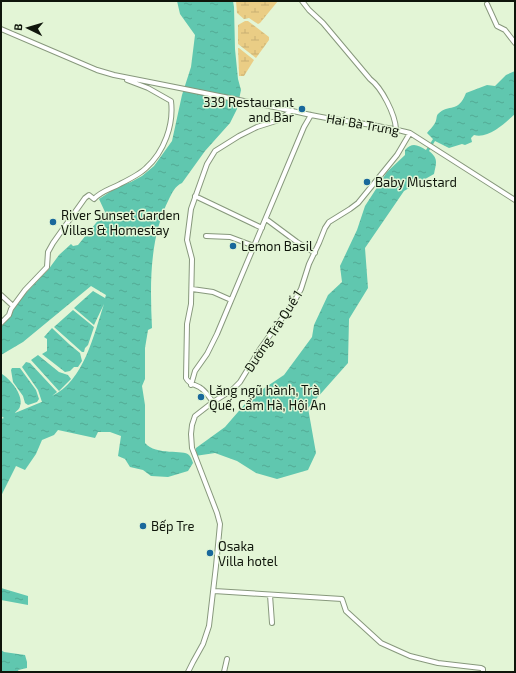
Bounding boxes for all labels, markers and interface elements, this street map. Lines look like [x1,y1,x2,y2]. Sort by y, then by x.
north arrow [8,8,48,48]
text: B [11,23,24,31]
place label: 339 Restaurant and Bar [203,94,294,125]
marker: 339 Restaurant and Bar [297,104,307,114]
street label: Hai Bà Trưng [325,110,401,138]
place label: Baby Mustard [375,174,457,190]
marker: Baby Mustard [362,177,372,187]
place label: River Sunset Garden Villas & Homestay [61,207,180,238]
marker: River Sunset Garden Villas & Homestay [48,217,58,227]
place label: Lemon Basil [241,238,313,254]
marker: Lemon Basil [228,241,238,251]
street label: Đường Trà Quế 1 [241,287,305,375]
place label: Lăng ngũ hành, Trà Quế, Cẩm Hà, Hội An [209,382,326,413]
marker: Lăng ngũ hành, Trà Quế, Cẩm Hà, Hội An [196,392,206,402]
place label: Bếp Tre [151,518,195,534]
marker: Bếp Tre [138,521,148,531]
place label: Osaka Villa hotel [218,538,278,569]
marker: Osaka Villa hotel [205,548,215,558]

